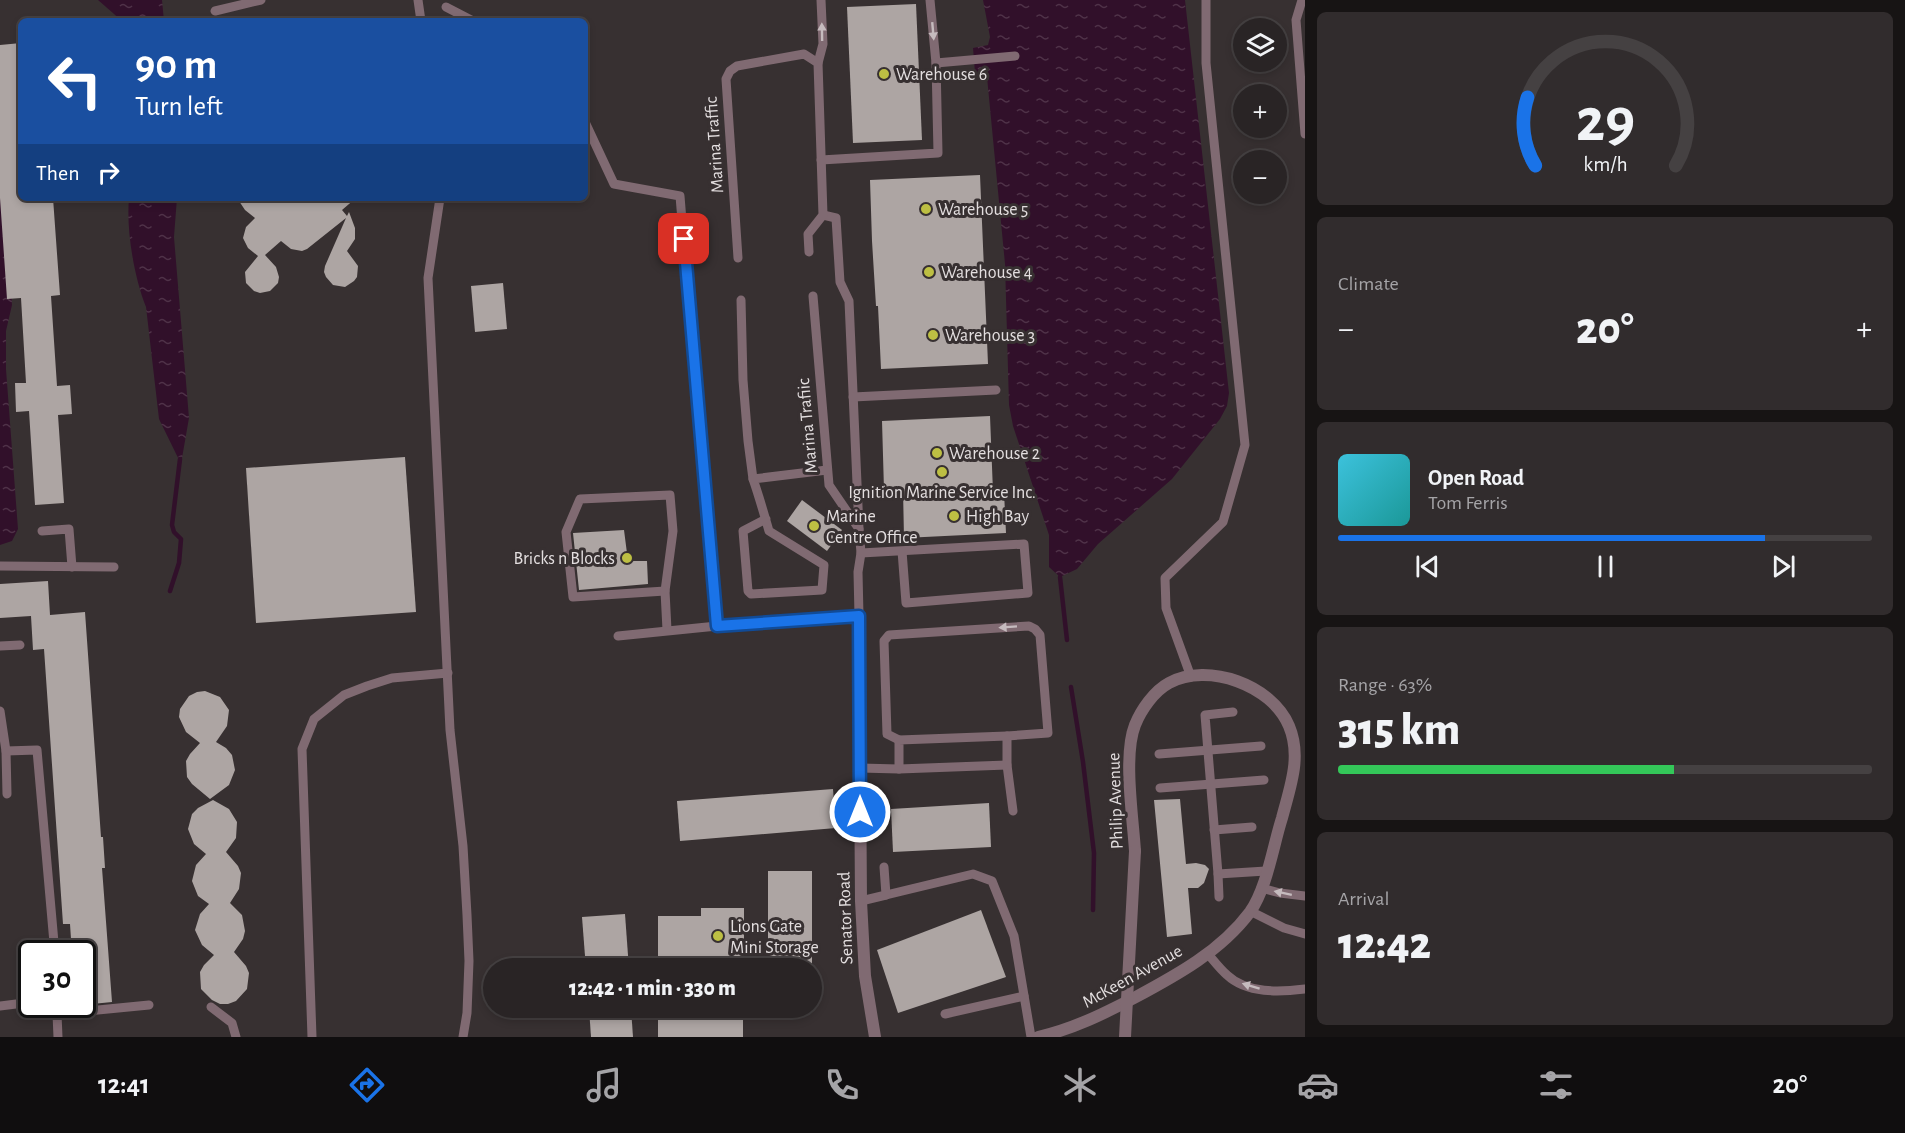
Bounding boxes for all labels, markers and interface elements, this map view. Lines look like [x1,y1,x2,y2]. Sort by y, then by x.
map controls [1233,18,1287,204]
button: layers [1233,18,1287,72]
one-way arrow [928,22,938,41]
one-way arrow [817,23,827,42]
icon: left [36,42,114,120]
text: 90 m [135,44,217,86]
place label: Warehouse 6 [896,66,987,84]
marker: Warehouse 6 [877,67,891,81]
button: + [1233,84,1287,138]
text: 29 [1575,90,1635,152]
text: Turn left [135,93,223,120]
street label: Marina Traffic [703,96,727,194]
button: − [1233,150,1287,204]
text: km/h [1583,154,1627,175]
icon: right [92,156,125,189]
text: Then [36,162,80,184]
place label: Warehouse 5 [938,201,1028,219]
marker: Warehouse 5 [919,202,933,216]
pin [658,213,709,264]
icon: arrive [667,222,700,255]
place label: Warehouse 4 [941,264,1033,282]
marker: Warehouse 4 [922,265,936,279]
text: Climate [1338,274,1399,294]
text: 20° [1576,307,1634,352]
text: − [1338,313,1354,346]
text: + [1856,313,1872,346]
place label: Warehouse 3 [945,327,1035,345]
marker: Warehouse 3 [926,328,940,342]
street label: Marina Trafiic [795,377,821,474]
place label: Warehouse 2 [949,445,1040,463]
marker: Warehouse 2 [930,446,944,460]
marker: Ignition Marine Service Inc. [935,465,949,479]
text: Open Road [1428,467,1524,489]
place label: Ignition Marine Service Inc. [848,484,1036,502]
text: Tom Ferris [1428,493,1508,513]
place label: Marine Centre Office [826,508,917,547]
place label: High Bay [966,508,1030,526]
marker: High Bay [947,509,961,523]
marker: Marine Centre Office [807,519,821,533]
place label: Bricks n Blocks [514,550,615,568]
icon: previous [1411,550,1444,583]
icon: pause [1589,550,1622,583]
icon: next [1767,550,1800,583]
marker: Bricks n Blocks [620,551,634,565]
one-way arrow [999,622,1018,632]
text: Range · 63% [1338,675,1432,695]
text: 315 km [1338,708,1460,753]
street label: Philip Avenue [1105,752,1127,849]
position arrow [828,780,892,844]
street label: Senator Road [835,871,857,965]
one-way arrow [1274,888,1292,898]
text: Arrival [1338,889,1389,909]
place label: Lions Gate Mini Storage [730,918,819,957]
text: 12:42 [1338,922,1431,967]
marker: Lions Gate Mini Storage [711,929,725,943]
speed limit sign: 30 [18,940,96,1018]
street label: McKeen Avenue [1080,942,1185,1012]
text: 12:42 · 1 min · 330 m [569,977,736,999]
one-way arrow [1242,981,1260,990]
icon: directions [346,1064,388,1106]
icon: music [583,1064,625,1106]
icon: phone [821,1064,863,1106]
icon: climate [1059,1064,1101,1106]
icon: car [1297,1064,1339,1106]
icon: filters [1535,1064,1577,1106]
text: 12:41 [98,1071,150,1098]
text: 20° [1772,1071,1807,1098]

